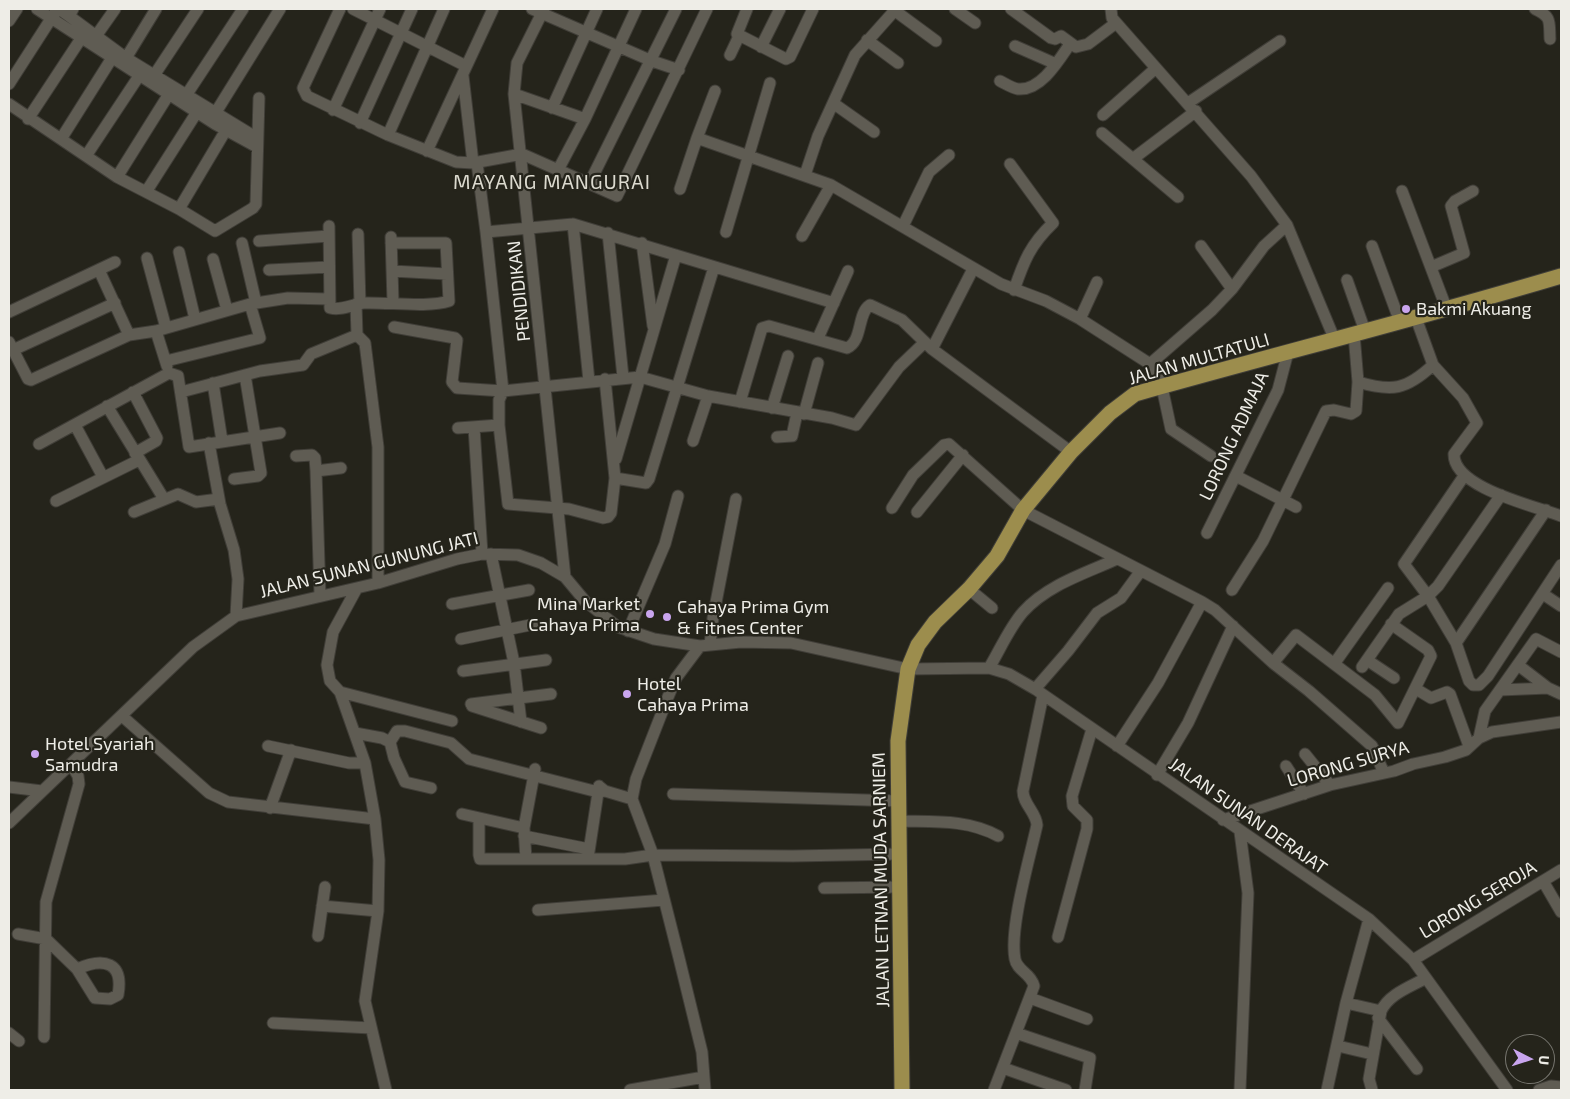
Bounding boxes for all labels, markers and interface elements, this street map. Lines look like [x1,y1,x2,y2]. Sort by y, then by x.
district label: MAYANG MANGURAI [451,170,653,194]
street label: PENDIDIKAN [503,240,535,342]
place label: Bakmi Akuang [1416,298,1531,320]
marker: Bakmi Akuang [1400,303,1412,315]
street label: JALAN MULTATULI [1126,329,1272,389]
street label: LORONG ADMAJA [1195,368,1273,504]
street label: JALAN SUNAN GUNUNG JATI [257,527,481,603]
place label: Mina Market Cahaya Prima [528,593,640,636]
place label: Cahaya Prima Gym & Fitnes Center [677,596,829,638]
marker: Mina Market Cahaya Prima [644,608,656,620]
marker: Cahaya Prima Gym & Fitnes Center [661,611,673,623]
place label: Hotel Cahaya Prima [637,673,749,716]
marker: Hotel Cahaya Prima [621,688,633,700]
place label: Hotel Syariah Samudra [45,733,154,776]
street label: LORONG SURYA [1285,736,1411,792]
marker: Hotel Syariah Samudra [29,748,41,760]
street label: JALAN LETNAN MUDA SARNIEM [868,752,894,1008]
street label: JALAN SUNAN DERAJAT [1165,753,1331,879]
street label: LORONG SEROJA [1416,857,1540,943]
north arrow [1505,1034,1555,1084]
text: U [1536,1055,1553,1066]

